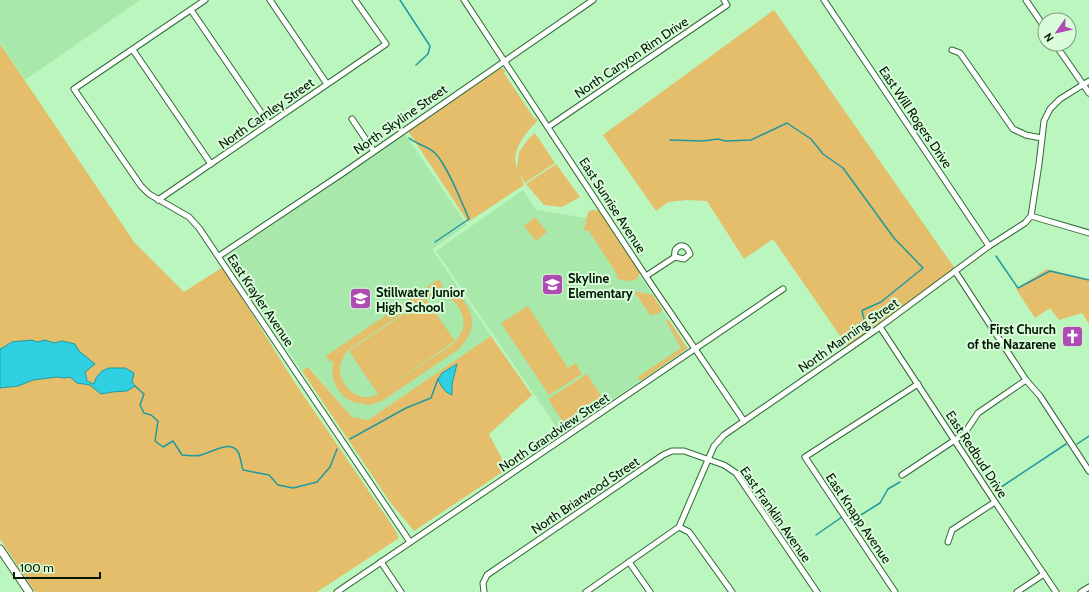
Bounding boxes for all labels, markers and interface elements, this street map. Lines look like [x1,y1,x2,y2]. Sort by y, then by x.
north arrow [1037,12,1077,52]
street label: North Canyon Rim Drive [571,13,691,101]
text: N [1041,30,1057,45]
street label: East Will Rogers Drive [876,63,956,171]
street label: North Carnley Street [215,74,317,152]
street label: North Skyline Street [350,80,450,157]
street label: East Sunrise Avenue [576,154,650,256]
street label: East Krayler Avenue [224,251,298,350]
place label: Skyline Elementary [568,270,633,301]
school or university icon: Skyline Elementary [540,272,566,298]
place label: Stillwater Junior High School [376,284,465,315]
school or university icon: Stillwater Junior High School [347,286,373,312]
street label: North Manning Street [795,294,902,376]
place label: First Church of the Nazarene [967,321,1056,352]
church icon: First Church of the Nazarene [1059,323,1085,349]
street label: North Grandview Street [496,389,613,475]
street label: East Redbud Drive [943,407,1011,501]
street label: North Briarwood Street [528,453,642,537]
street label: East Franklin Avenue [737,463,815,565]
street label: East Knapp Avenue [823,470,895,567]
scale bar [14,554,100,580]
text: 100 m [20,560,54,575]

